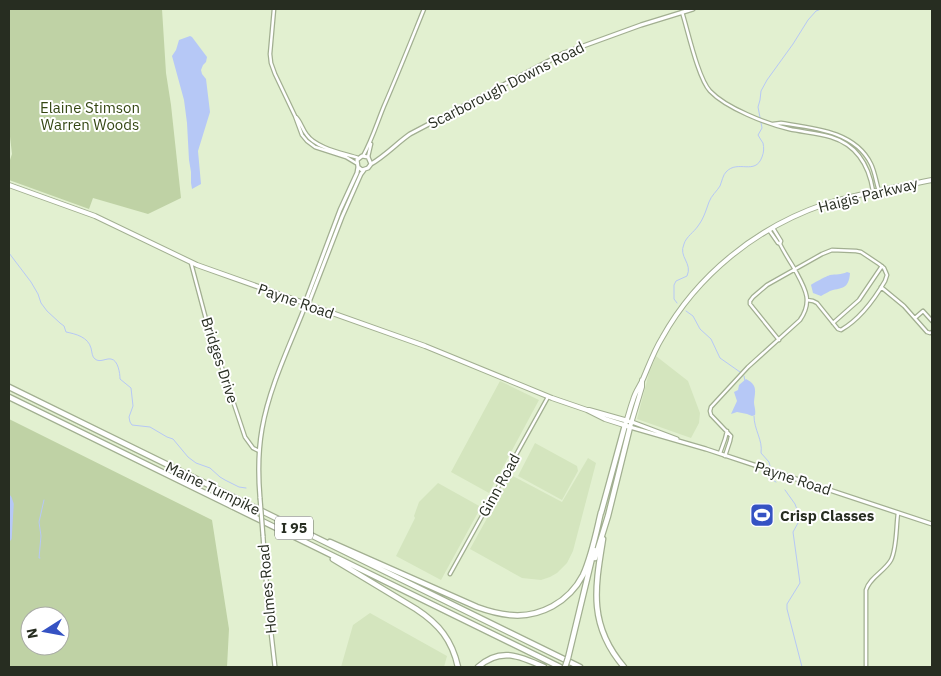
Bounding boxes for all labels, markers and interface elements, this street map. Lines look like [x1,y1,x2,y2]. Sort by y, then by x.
street label: Scarborough Downs Road [425,37,587,133]
park label: Elaine Stimson Warren Woods [40,98,140,134]
street label: Haigis Parkway [816,173,920,217]
street label: Payne Road [255,279,337,323]
street label: Bridges Drive [197,315,243,405]
street label: Ginn Road [474,450,524,520]
street label: Maine Turnpike [163,457,263,519]
street label: Payne Road [752,457,834,499]
sports icon: Crisp Classes [749,502,775,528]
place label: Crisp Classes [780,506,875,525]
road number: I 95 [275,516,313,540]
street label: Holmes Road [254,543,280,635]
north arrow [20,606,70,656]
text: N [22,627,42,640]

